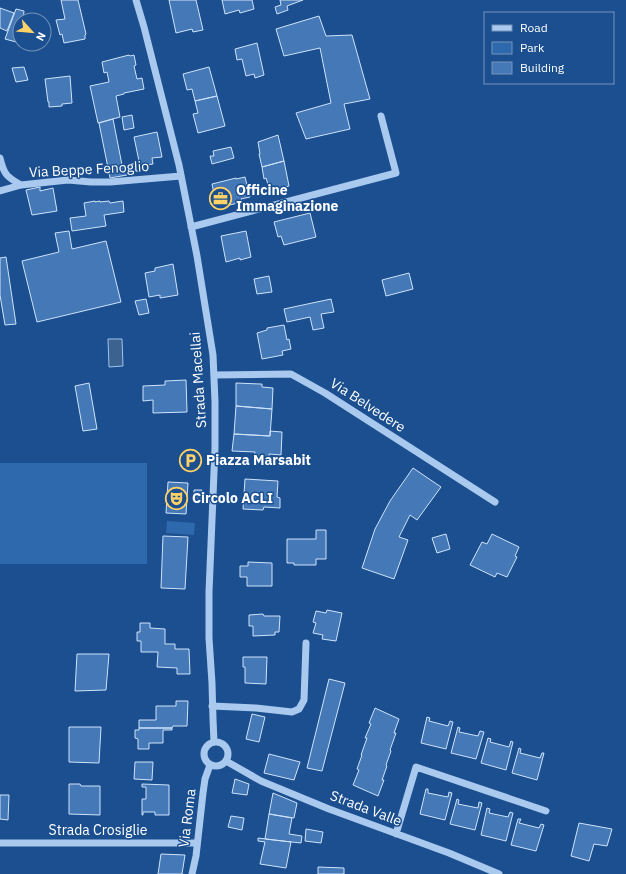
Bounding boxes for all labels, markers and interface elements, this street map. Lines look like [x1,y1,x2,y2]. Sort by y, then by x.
north arrow [12,12,52,52]
legend [484,12,614,84]
text: Road [520,20,548,35]
text: N [33,30,49,43]
text: Park [520,40,545,55]
text: Building [520,60,565,75]
street label: Via Beppe Fenoglio [28,157,150,181]
place label: Officine Immaginazione [236,181,339,215]
office icon: Officine Immaginazione [207,185,233,211]
street label: Strada Macellai [186,331,210,429]
street label: Via Belvedere [327,374,409,436]
parking icon: Piazza Marsabit [177,447,203,473]
place label: Piazza Marsabit [206,451,311,469]
theatre icon: Circolo ACLI [164,485,190,511]
place label: Circolo ACLI [192,489,273,507]
street label: Strada Valle [328,786,405,830]
street label: Via Roma [174,787,200,848]
street label: Strada Crosiglie [49,821,148,839]

